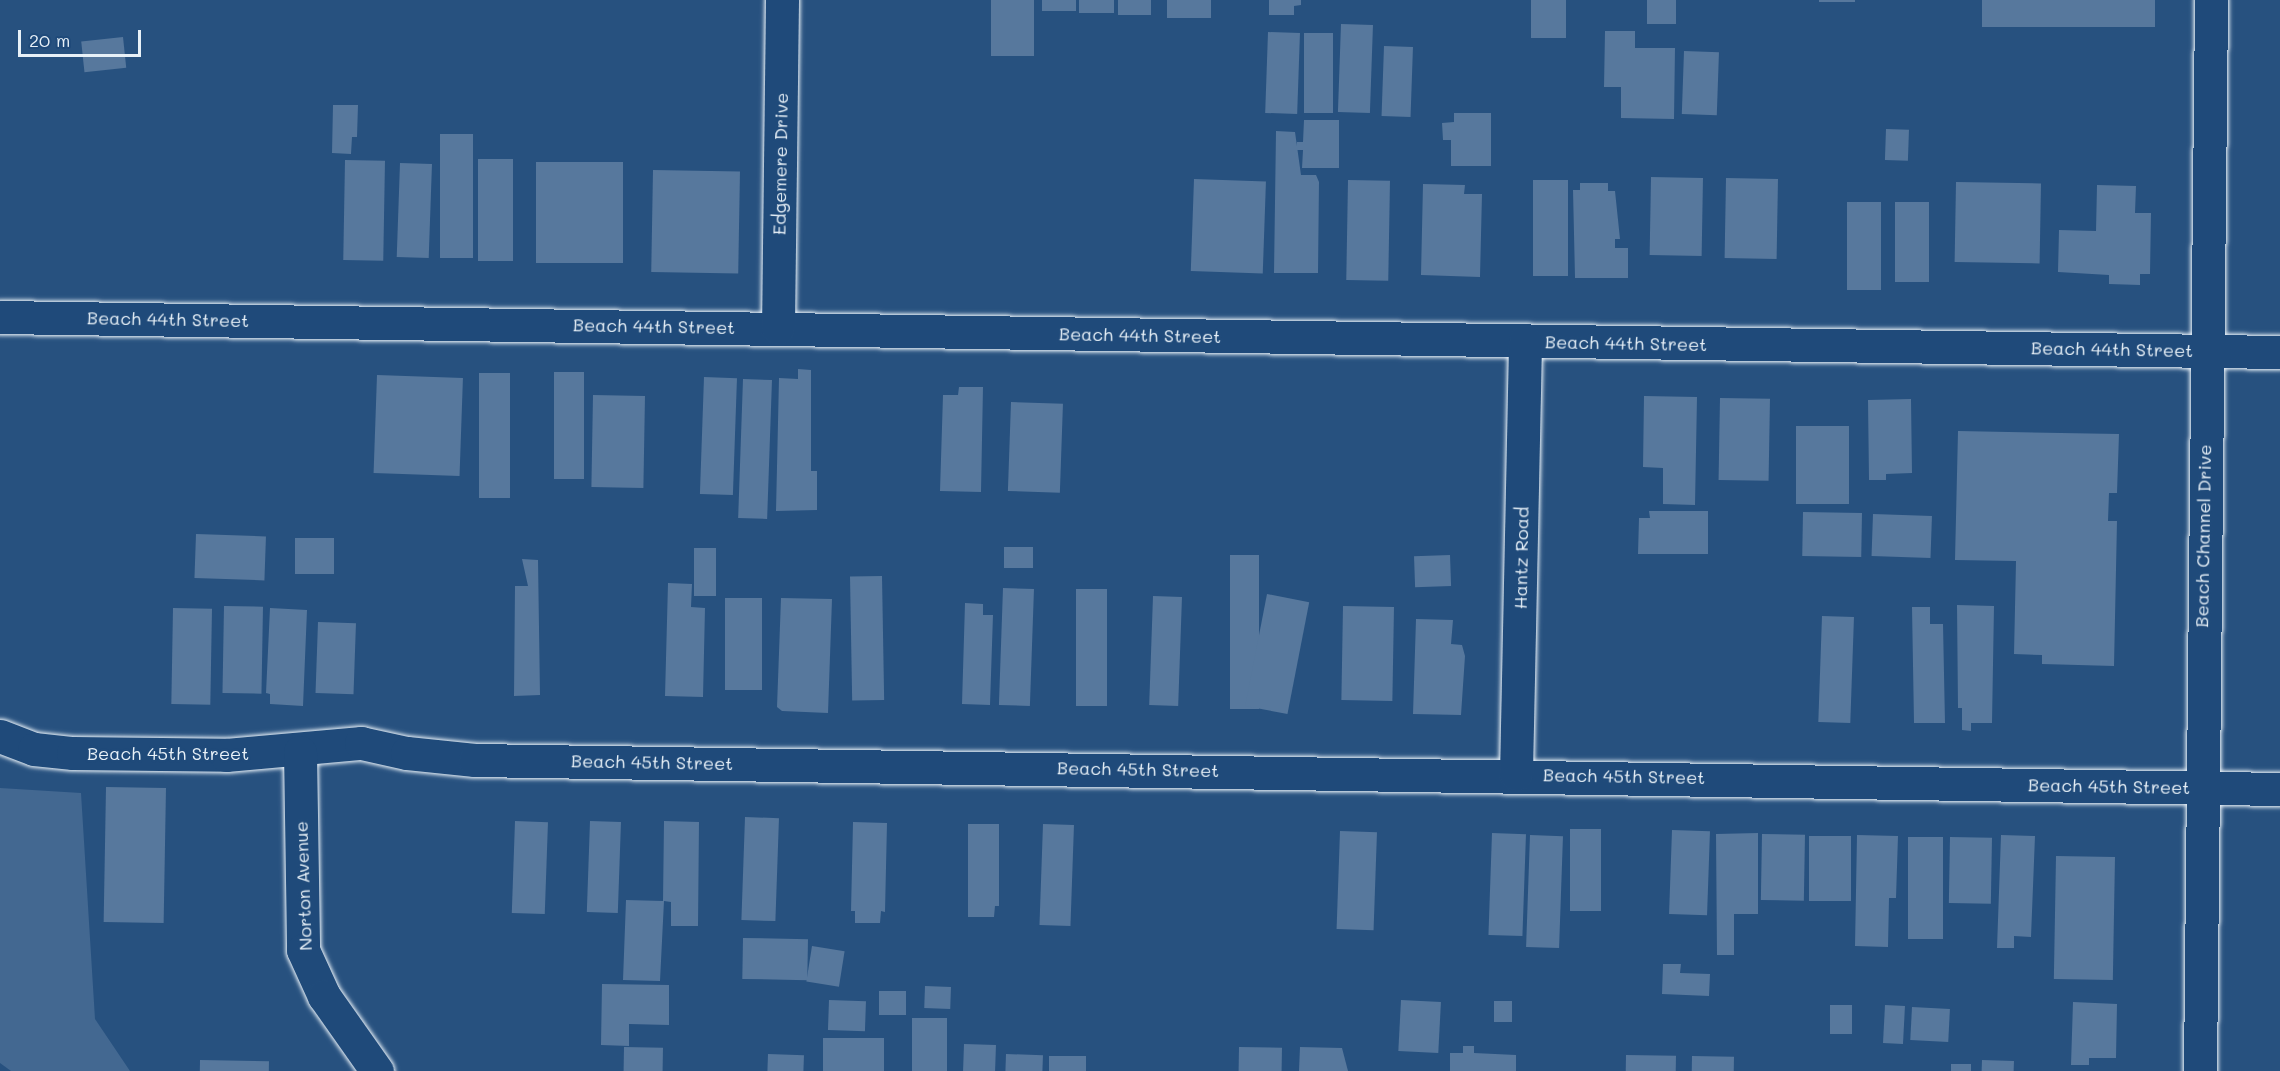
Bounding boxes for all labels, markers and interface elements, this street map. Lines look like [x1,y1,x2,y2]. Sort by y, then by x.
scale bar [21,18,144,56]
text: 20 m [29,28,70,52]
street label: Edgemere Drive [768,93,792,235]
street label: Beach 44th Street [87,307,249,331]
street label: Beach 44th Street [573,314,735,338]
street label: Beach 44th Street [1059,323,1221,347]
street label: Beach 44th Street [1545,331,1707,355]
street label: Beach 44th Street [2031,337,2193,361]
street label: Beach Channel Drive [2191,444,2215,628]
street label: Hantz Road [1509,507,1533,609]
street label: Beach 45th Street [87,742,249,764]
street label: Beach 45th Street [571,750,733,774]
street label: Beach 45th Street [1057,757,1219,781]
street label: Beach 45th Street [1543,764,1705,788]
street label: Beach 45th Street [2028,774,2190,798]
street label: Norton Avenue [290,821,316,951]

